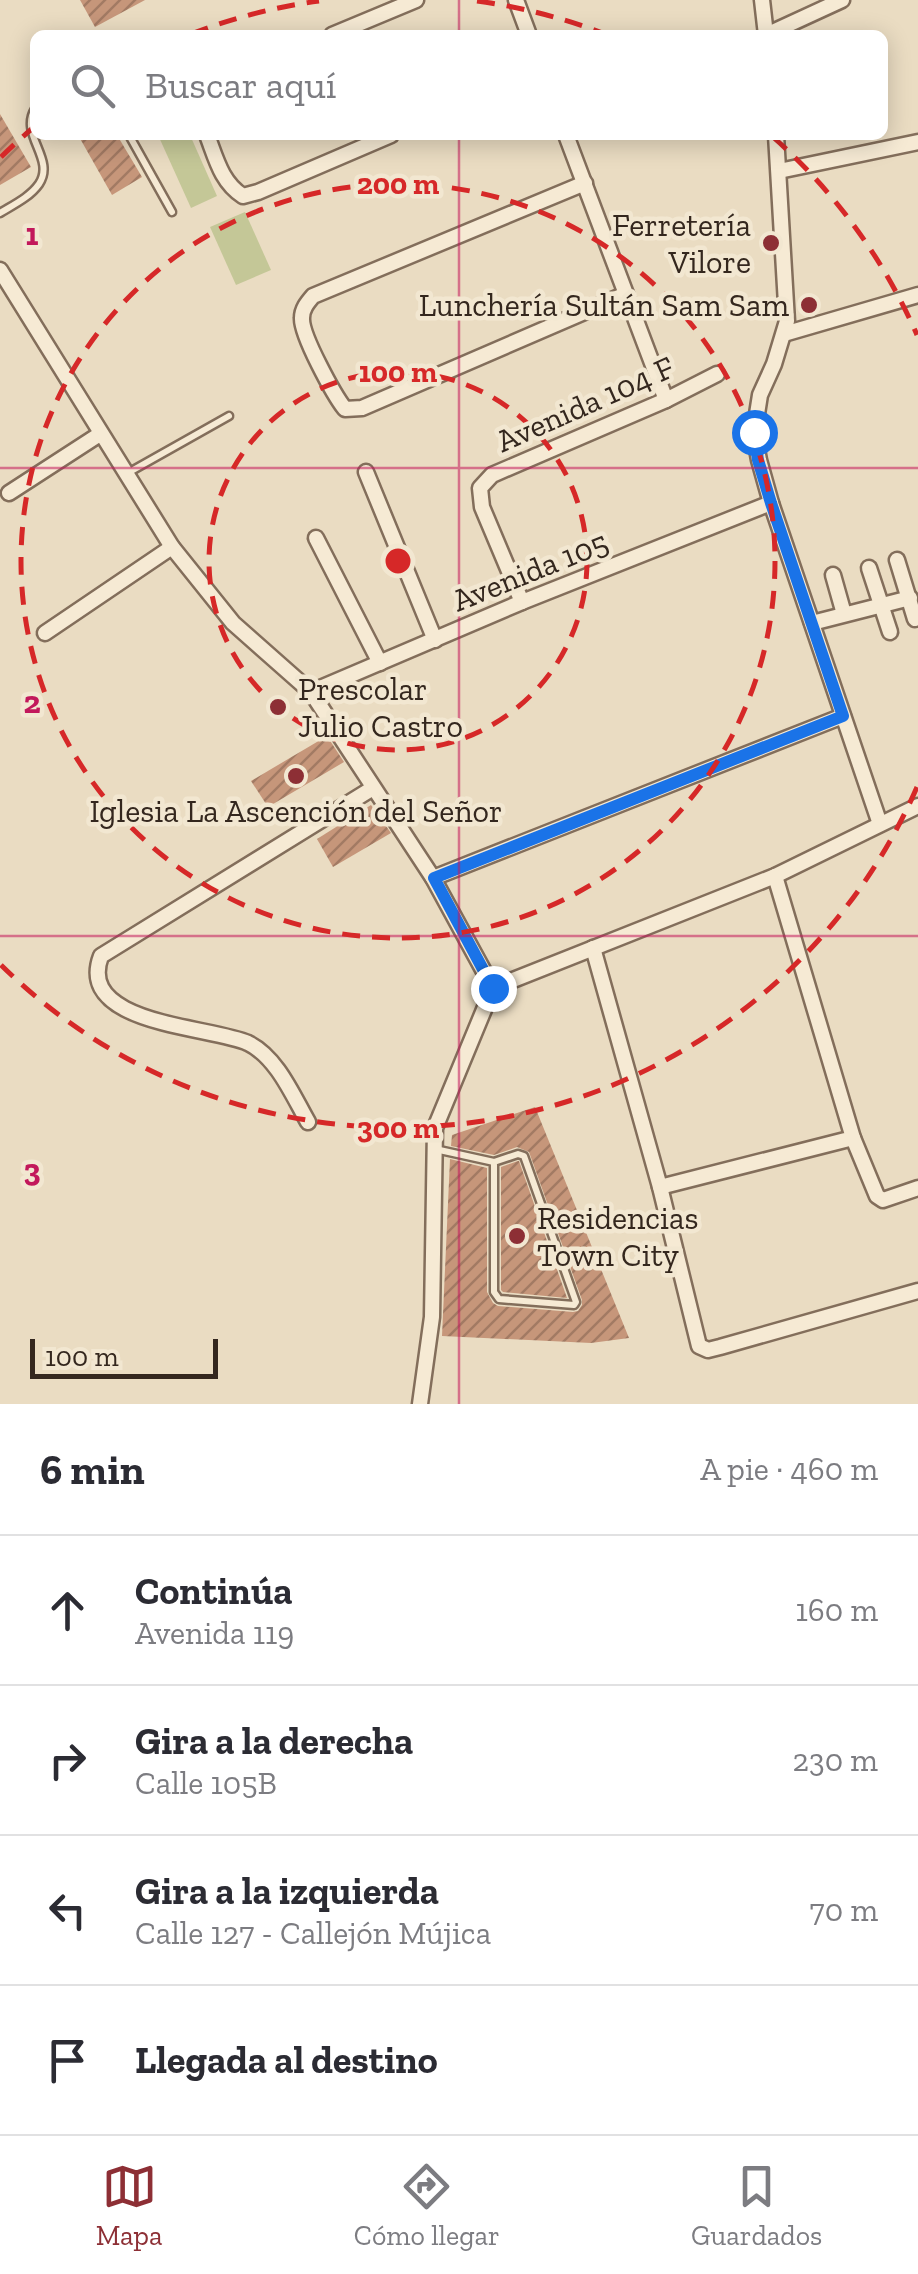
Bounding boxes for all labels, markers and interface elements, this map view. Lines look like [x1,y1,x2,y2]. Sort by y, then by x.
search box [30,30,888,140]
icon: search [65,58,120,113]
text: Buscar aquí [145,62,336,108]
text: 200 m [357,166,439,202]
place label: Ferretería Vilore [612,206,751,281]
text: 1 [26,215,39,253]
marker: Ferretería Vilore [760,232,782,254]
place label: Lunchería Sultán Sam Sam [419,286,789,324]
marker: Lunchería Sultán Sam Sam [798,294,820,316]
street label: Avenida 104 F [490,348,680,460]
text: 100 m [359,354,437,390]
route start [732,410,778,456]
street label: Avenida 105 [446,523,614,619]
centre of rings [380,543,416,579]
place label: Prescolar Julio Castro [298,670,463,745]
text: 2 [23,683,41,721]
marker: Prescolar Julio Castro [267,696,289,718]
marker: Iglesia La Ascención del Señor [285,765,307,787]
place label: Iglesia La Ascención del Señor [90,792,502,830]
route end [471,966,517,1012]
text: 300 m [357,1110,439,1146]
text: 3 [23,1151,41,1189]
place label: Residencias Town City [537,1199,699,1274]
marker: Residencias Town City [506,1225,528,1247]
scale bar [30,1334,218,1378]
text: 100 m [45,1340,119,1373]
text: 6 min [40,1444,145,1495]
text: A pie · 460 m [700,1450,878,1488]
text: Continúa [135,1568,292,1614]
icon: ahead [40,1583,95,1638]
text: 160 m [795,1591,878,1629]
text: Avenida 119 [135,1614,294,1652]
text: Gira a la derecha [135,1718,413,1764]
icon: right [40,1733,95,1788]
text: 230 m [793,1741,878,1779]
text: Calle 105B [135,1764,277,1802]
text: Gira a la izquierda [135,1868,439,1914]
icon: left [40,1883,95,1938]
text: 70 m [810,1891,878,1929]
text: Calle 127 - Callejón Mújica [135,1914,491,1952]
icon: arrive [40,2033,95,2088]
text: Llegada al destino [135,2037,438,2083]
tab: Mapa [96,2159,163,2252]
tab: Cómo llegar [354,2159,500,2252]
tab: Guardados [691,2159,822,2252]

